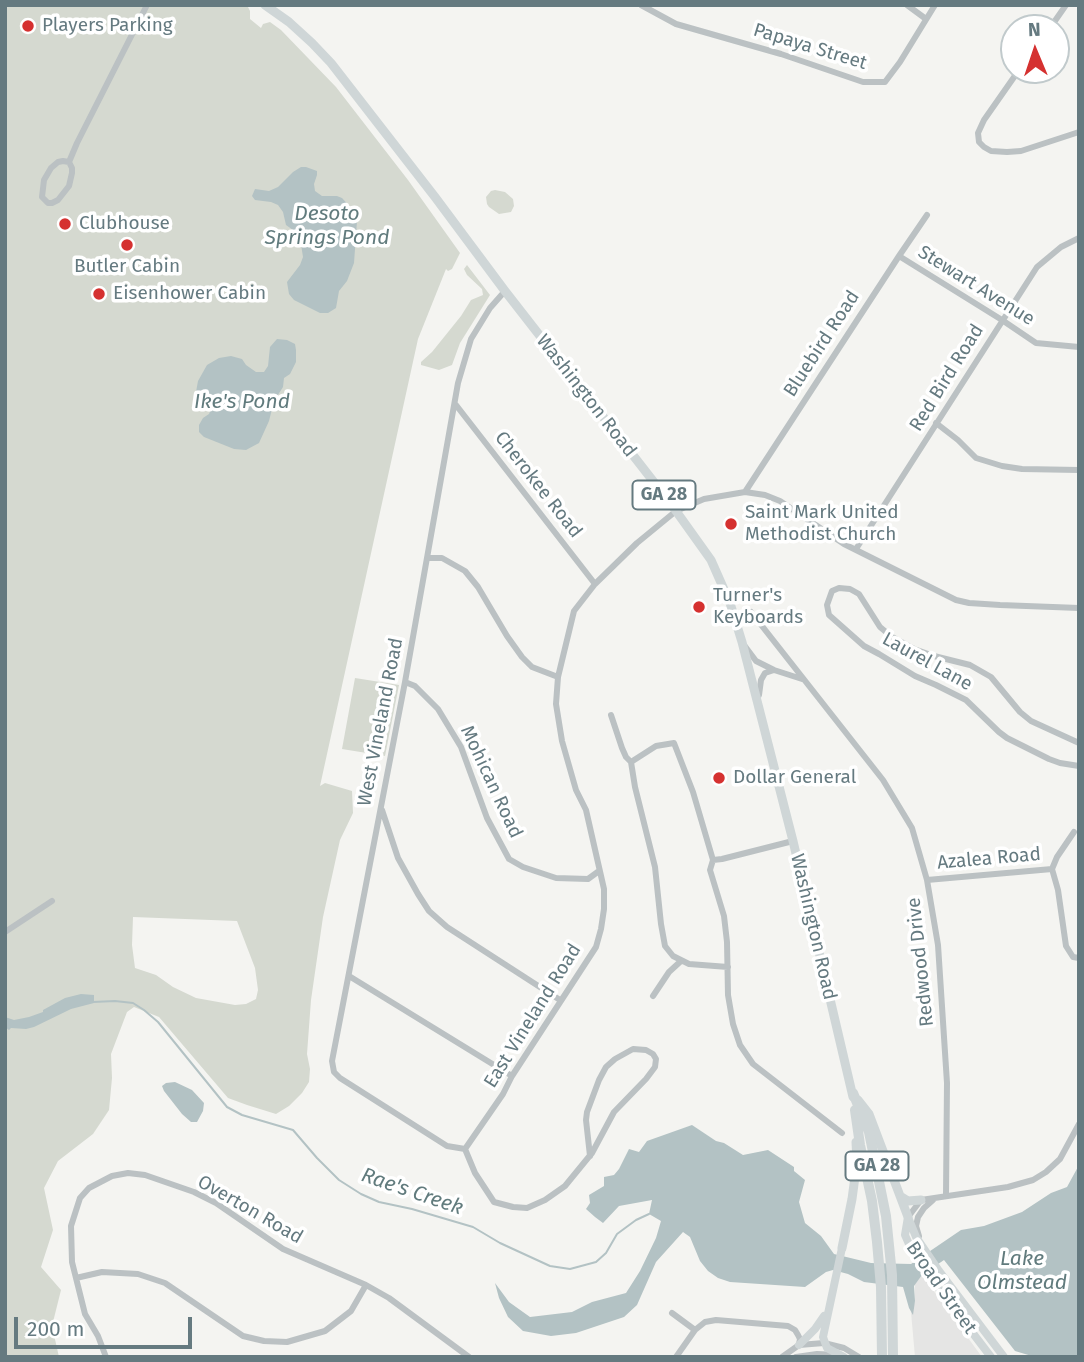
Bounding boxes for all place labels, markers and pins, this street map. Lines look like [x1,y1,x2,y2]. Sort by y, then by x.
place label: Players Parking [42,15,173,37]
marker: Players Parking [20,18,36,34]
place label: Clubhouse [79,213,170,235]
marker: Clubhouse [57,216,73,232]
marker: Butler Cabin [119,237,135,253]
place label: Butler Cabin [74,256,180,278]
place label: Eisenhower Cabin [113,283,266,305]
marker: Eisenhower Cabin [91,286,107,302]
place label: Saint Mark United Methodist Church [745,502,899,546]
marker: Saint Mark United Methodist Church [723,516,739,532]
place label: Turner's Keyboards [713,585,803,629]
marker: Turner's Keyboards [691,599,707,615]
place label: Dollar General [733,767,856,789]
marker: Dollar General [711,770,727,786]

